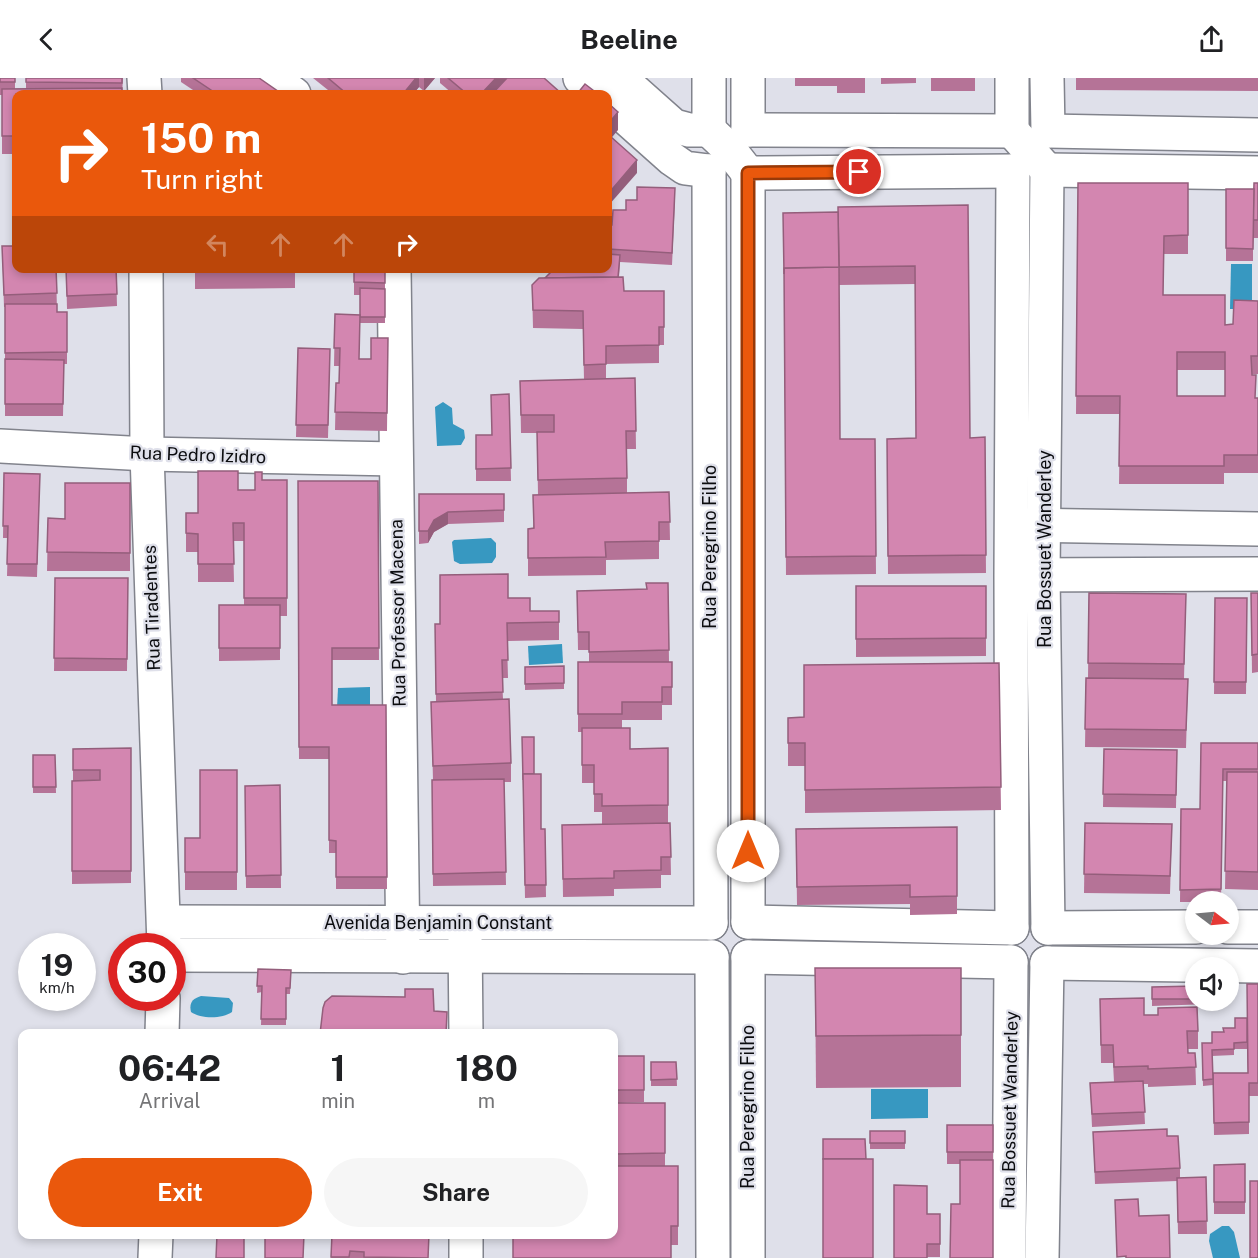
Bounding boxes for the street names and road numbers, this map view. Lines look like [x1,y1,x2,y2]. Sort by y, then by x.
street label: Rua Pedro Izidro [129,442,267,467]
street label: Rua Bossuet Wanderley [1034,450,1055,648]
street label: Rua Peregrino Filho [699,465,720,629]
street label: Rua Professor Macena [385,519,410,707]
street label: Rua Tiradentes [139,545,164,671]
street label: Avenida Benjamin Constant [324,912,552,933]
street label: Rua Bossuet Wanderley [997,1011,1022,1209]
street label: Rua Peregrino Filho [737,1025,758,1189]

